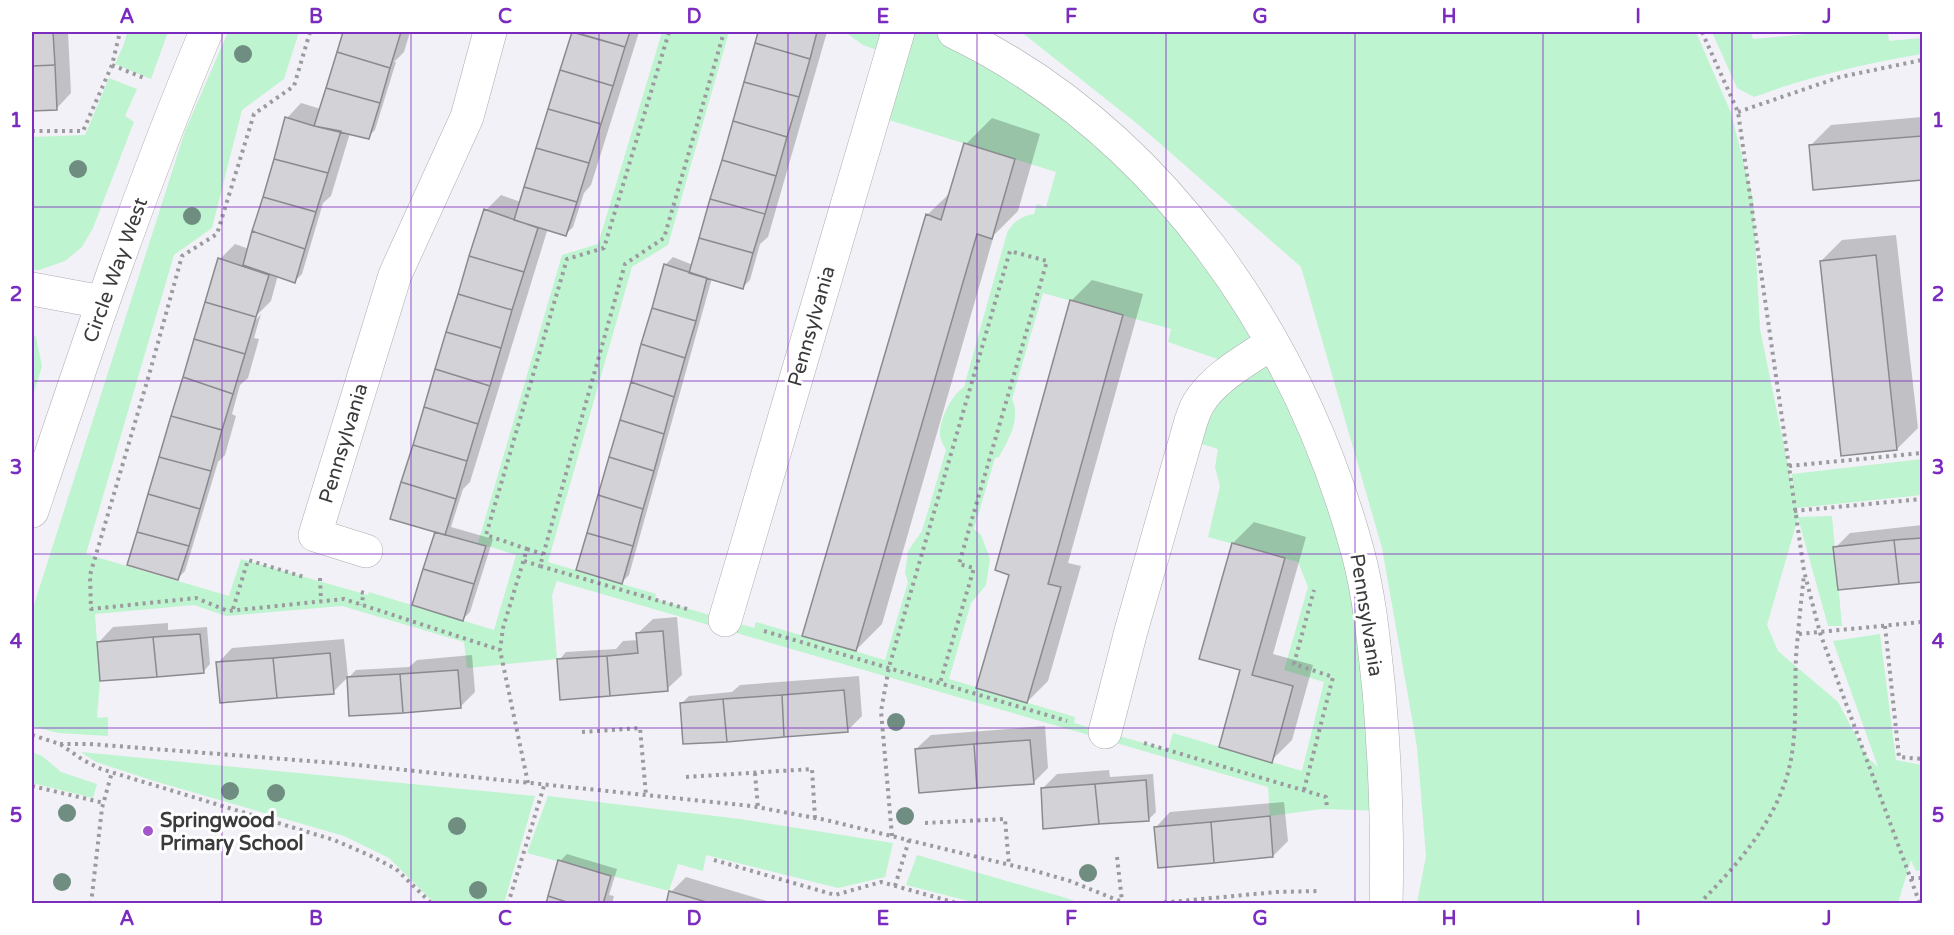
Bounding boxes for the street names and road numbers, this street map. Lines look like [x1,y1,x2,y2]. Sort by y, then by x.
street label: Circle Way West [79,194,153,346]
street label: Pennsylvania [783,263,841,389]
street label: Pennsylvania [314,380,374,506]
street label: Pennsylvania [1344,552,1388,678]

